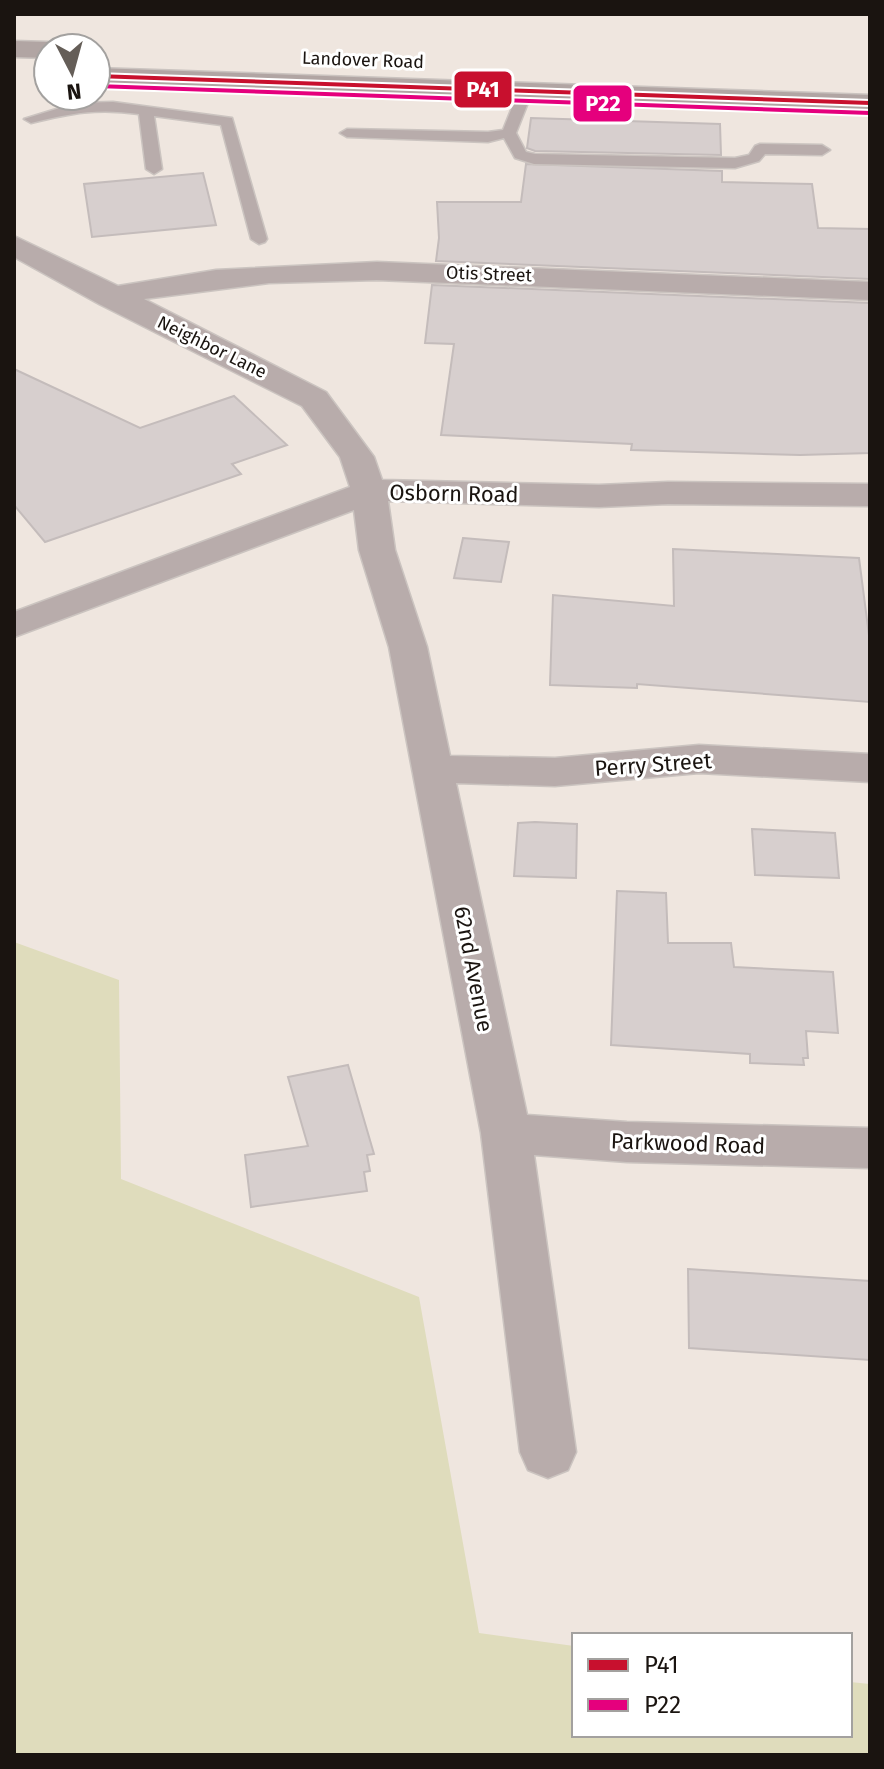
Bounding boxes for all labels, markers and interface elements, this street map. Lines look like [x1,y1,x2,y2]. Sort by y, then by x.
north arrow [32,32,112,112]
street label: Landover Road [302,47,424,73]
line badge: P41 [453,70,513,109]
text: P41 [466,76,500,103]
text: N [65,77,83,106]
line badge: P22 [572,84,633,123]
text: P22 [585,90,621,117]
street label: Otis Street [446,262,533,287]
street label: Neighbor Lane [154,311,270,383]
street label: Osborn Road [389,479,519,508]
street label: Perry Street [594,747,713,782]
street label: 62nd Avenue [448,904,499,1034]
street label: Parkwood Road [610,1127,766,1160]
legend [572,1633,852,1737]
text: P41 [644,1651,679,1679]
text: P22 [644,1691,681,1719]

